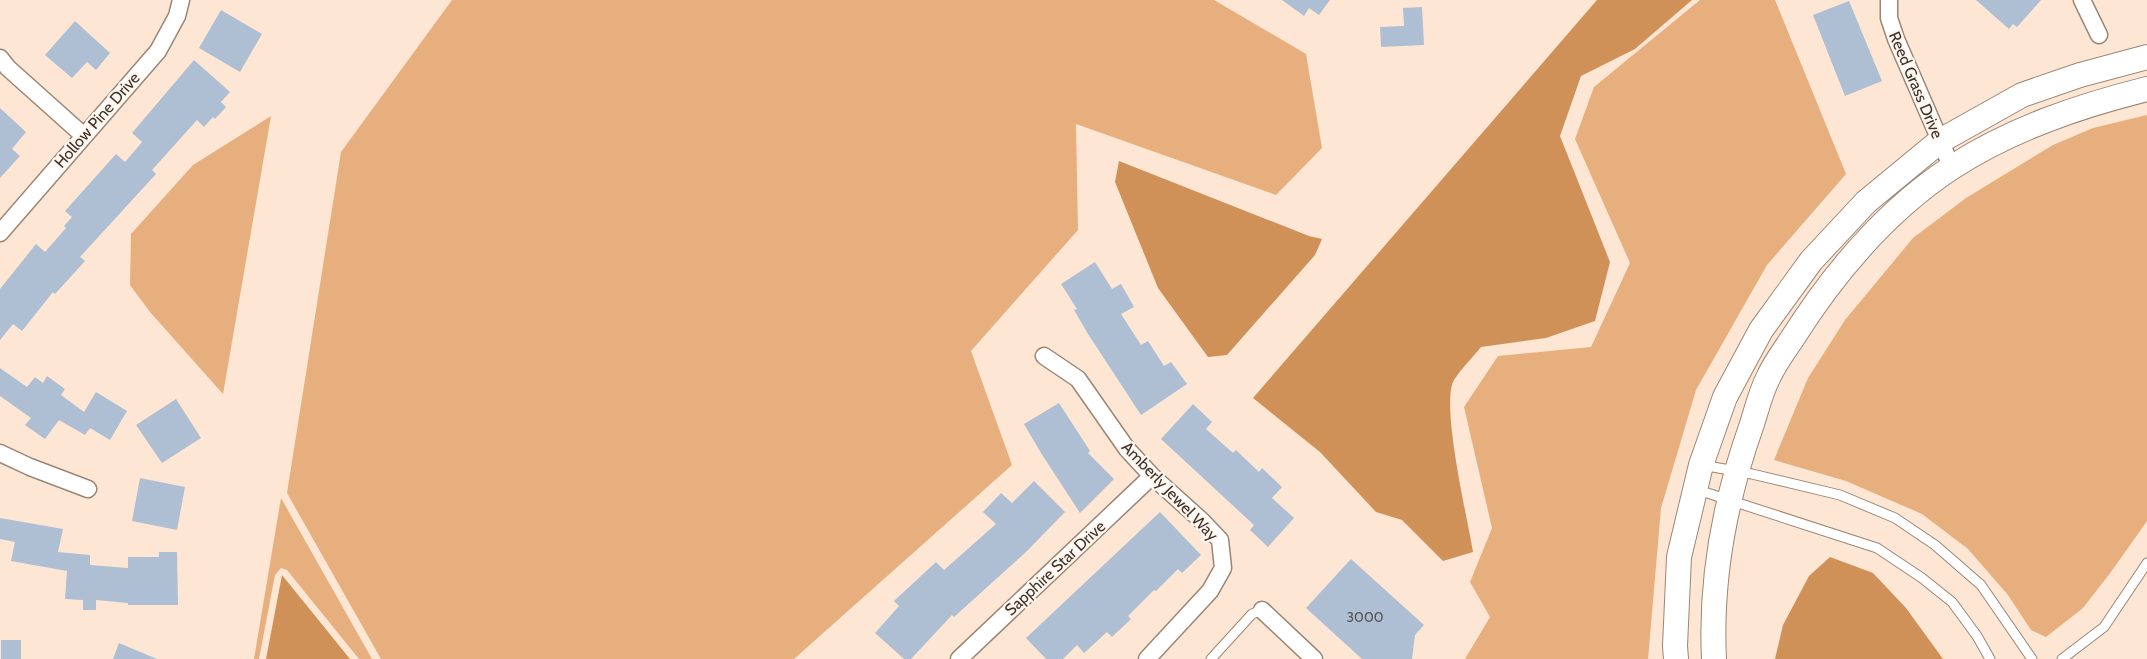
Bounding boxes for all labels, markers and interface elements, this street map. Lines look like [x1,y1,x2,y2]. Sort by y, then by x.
street label: Reed Grass Drive [1885,29,1947,141]
street label: Hollow Pine Drive [50,68,144,172]
street label: Amberly Jewel Way [1118,437,1222,545]
street label: Sapphire Star Drive [1001,517,1109,619]
house number: 3000 [1347,608,1384,626]

